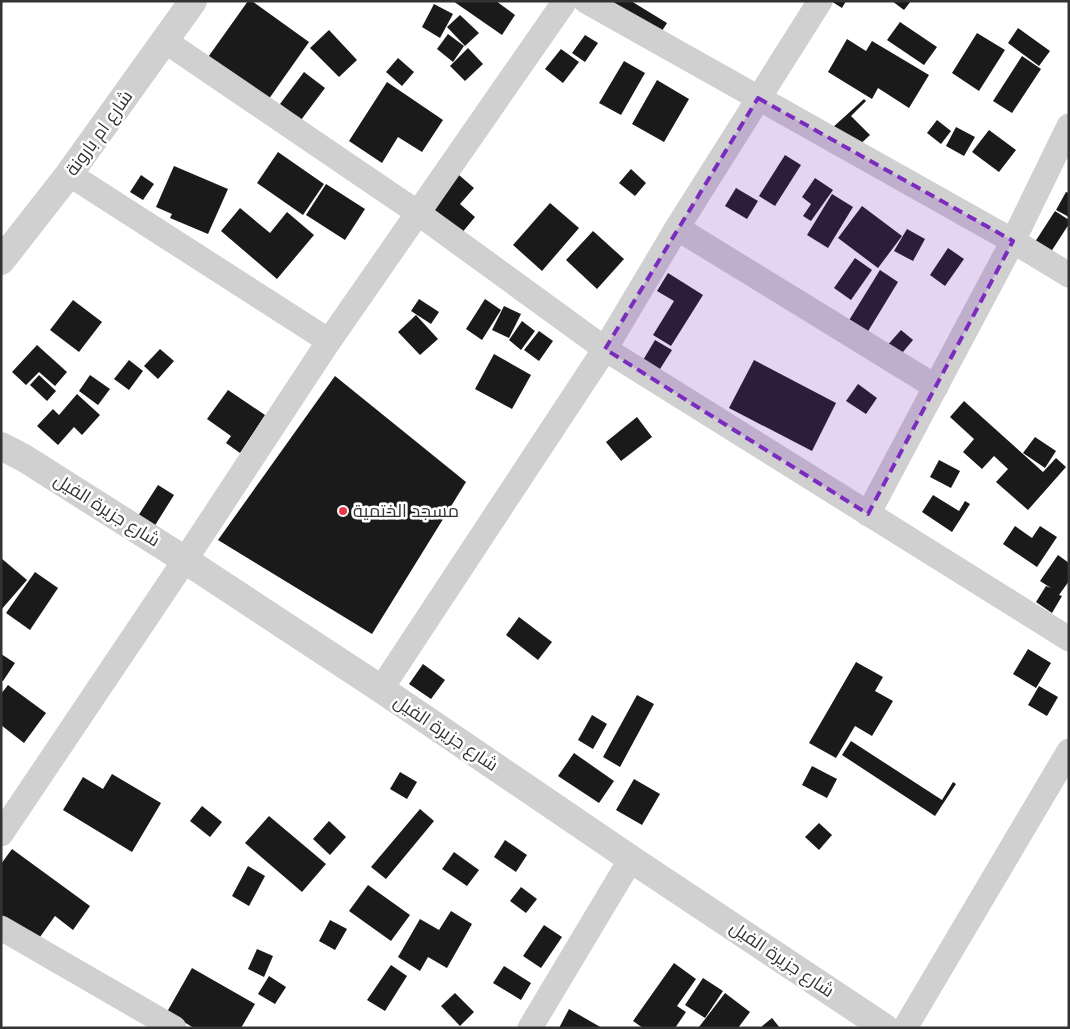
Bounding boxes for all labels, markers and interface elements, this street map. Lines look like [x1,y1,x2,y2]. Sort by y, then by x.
street label: شارع ام بارونة [60,85,138,181]
street label: شارع جزيرة الفيل [49,468,165,552]
place label: مسجد الختمية [353,499,459,522]
marker: مسجد الختمية [337,505,349,517]
street label: شارع جزيرة الفيل [389,689,503,777]
street label: شارع جزيرة الفيل [725,915,839,1003]

